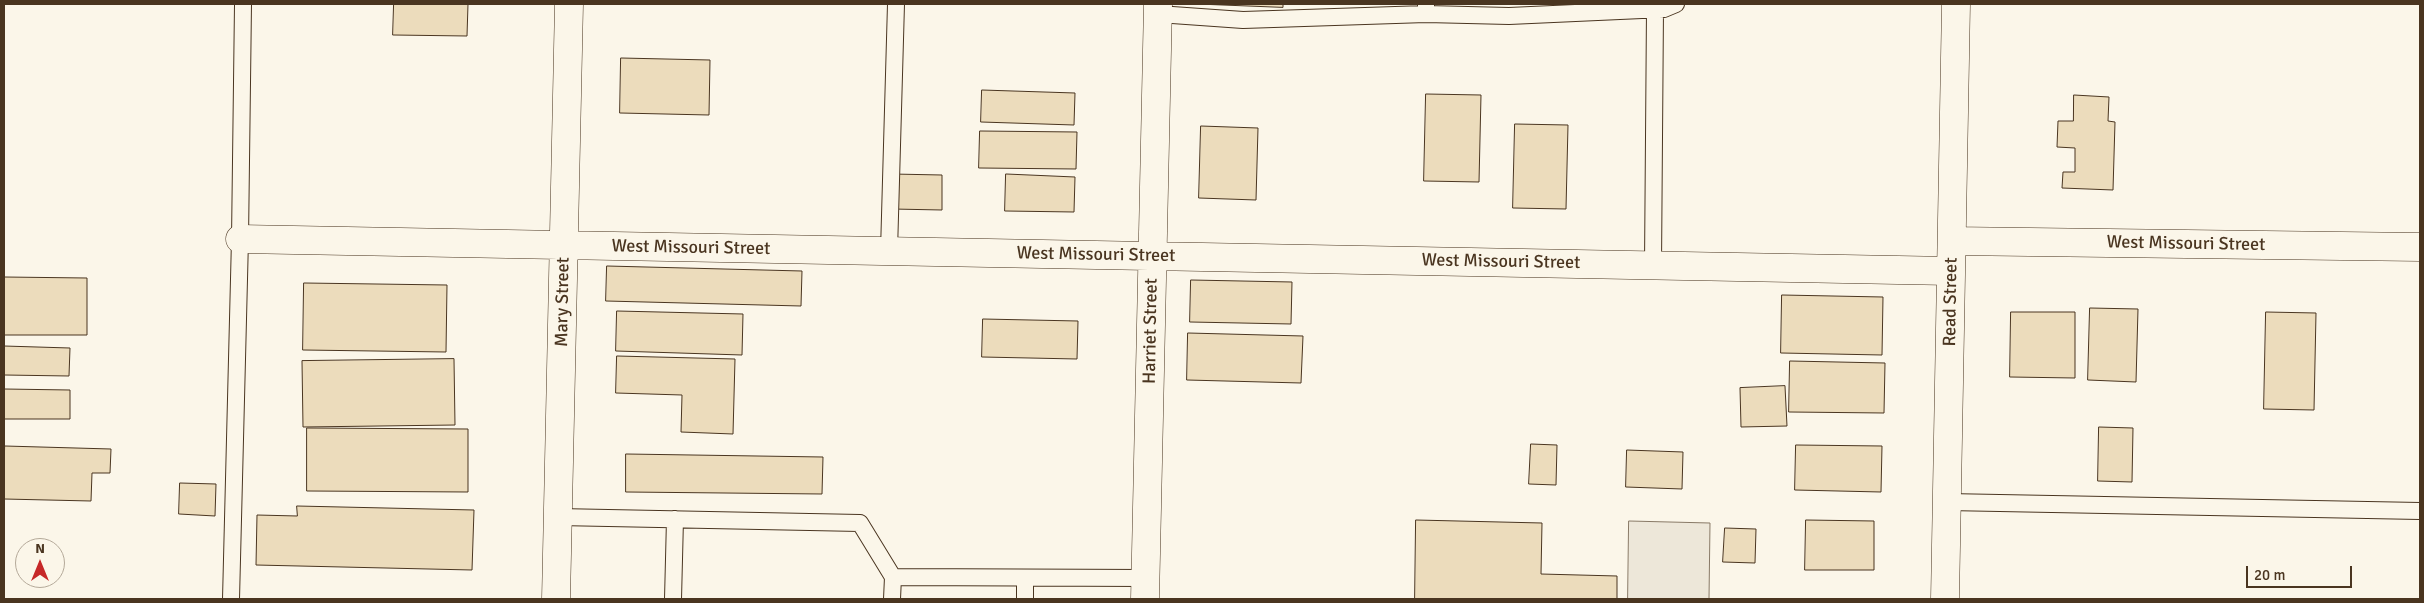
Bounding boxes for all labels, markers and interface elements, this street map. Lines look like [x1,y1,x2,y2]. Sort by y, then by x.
street label: West Missouri Street [2106,232,2266,256]
street label: West Missouri Street [611,236,771,260]
street label: West Missouri Street [1016,243,1176,267]
street label: West Missouri Street [1421,250,1581,274]
street label: Mary Street [551,257,575,347]
street label: Read Street [1939,257,1963,347]
street label: Harriet Street [1139,278,1163,384]
north arrow [15,538,65,588]
text: N [35,540,45,557]
scale bar [2249,556,2355,588]
text: 20 m [2254,566,2285,584]

